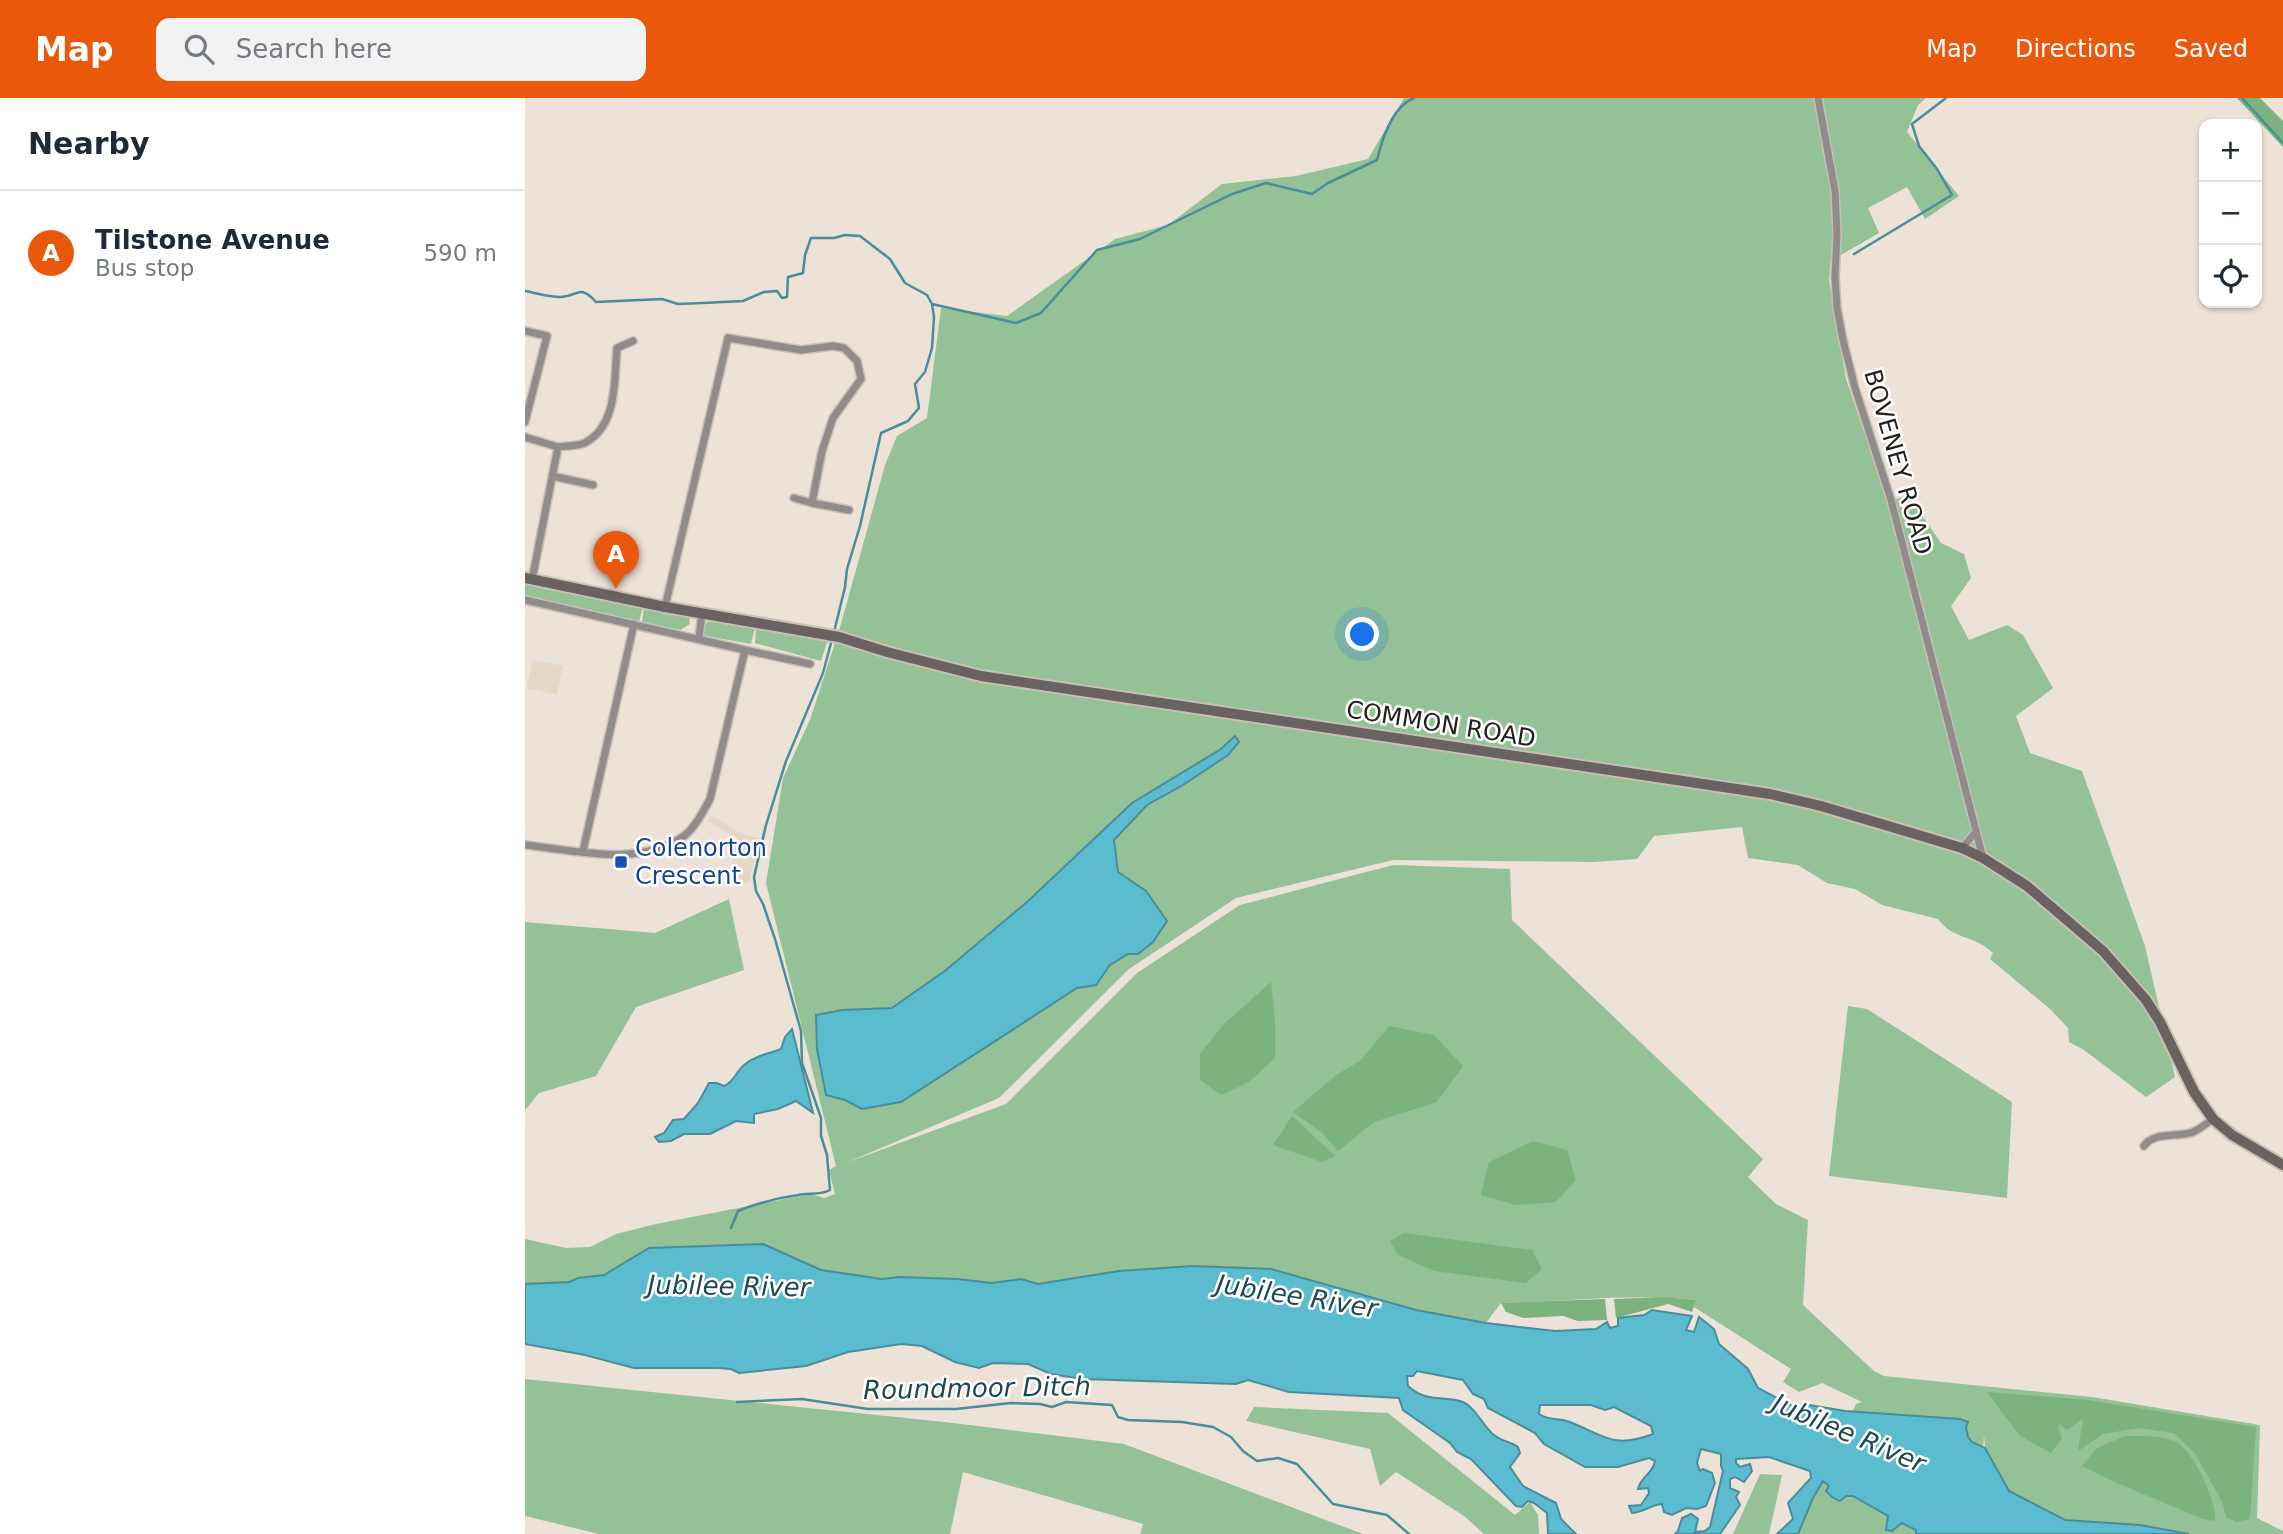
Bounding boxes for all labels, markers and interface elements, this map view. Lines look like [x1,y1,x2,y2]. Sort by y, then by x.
search box [156,18,646,81]
text: Map [35,30,114,69]
icon: search [180,30,218,68]
text: Search here [236,34,392,64]
text: Map [1926,35,1977,63]
text: Directions [2015,35,2136,63]
text: Saved [2174,35,2248,63]
map controls [2199,119,2262,308]
button: + [2199,119,2262,182]
text: Nearby [28,126,150,161]
button: − [2199,182,2262,245]
text: Tilstone Avenue [95,225,330,255]
text: A [42,240,60,266]
text: 590 m [423,240,497,266]
button: locate [2199,245,2262,308]
text: Bus stop [95,255,194,281]
street label: BOVENEY ROAD [1858,366,1938,558]
pin: A [593,531,639,589]
your location [1345,617,1379,651]
street label: COMMON ROAD [1344,695,1538,753]
place label: Colenorton Crescent [635,834,767,890]
marker: Colenorton Crescent [613,854,629,870]
water label: Jubilee River [1209,1268,1382,1324]
water label: Jubilee River [642,1269,813,1302]
water label: Roundmoor Ditch [863,1371,1091,1405]
water label: Jubilee River [1764,1385,1932,1479]

